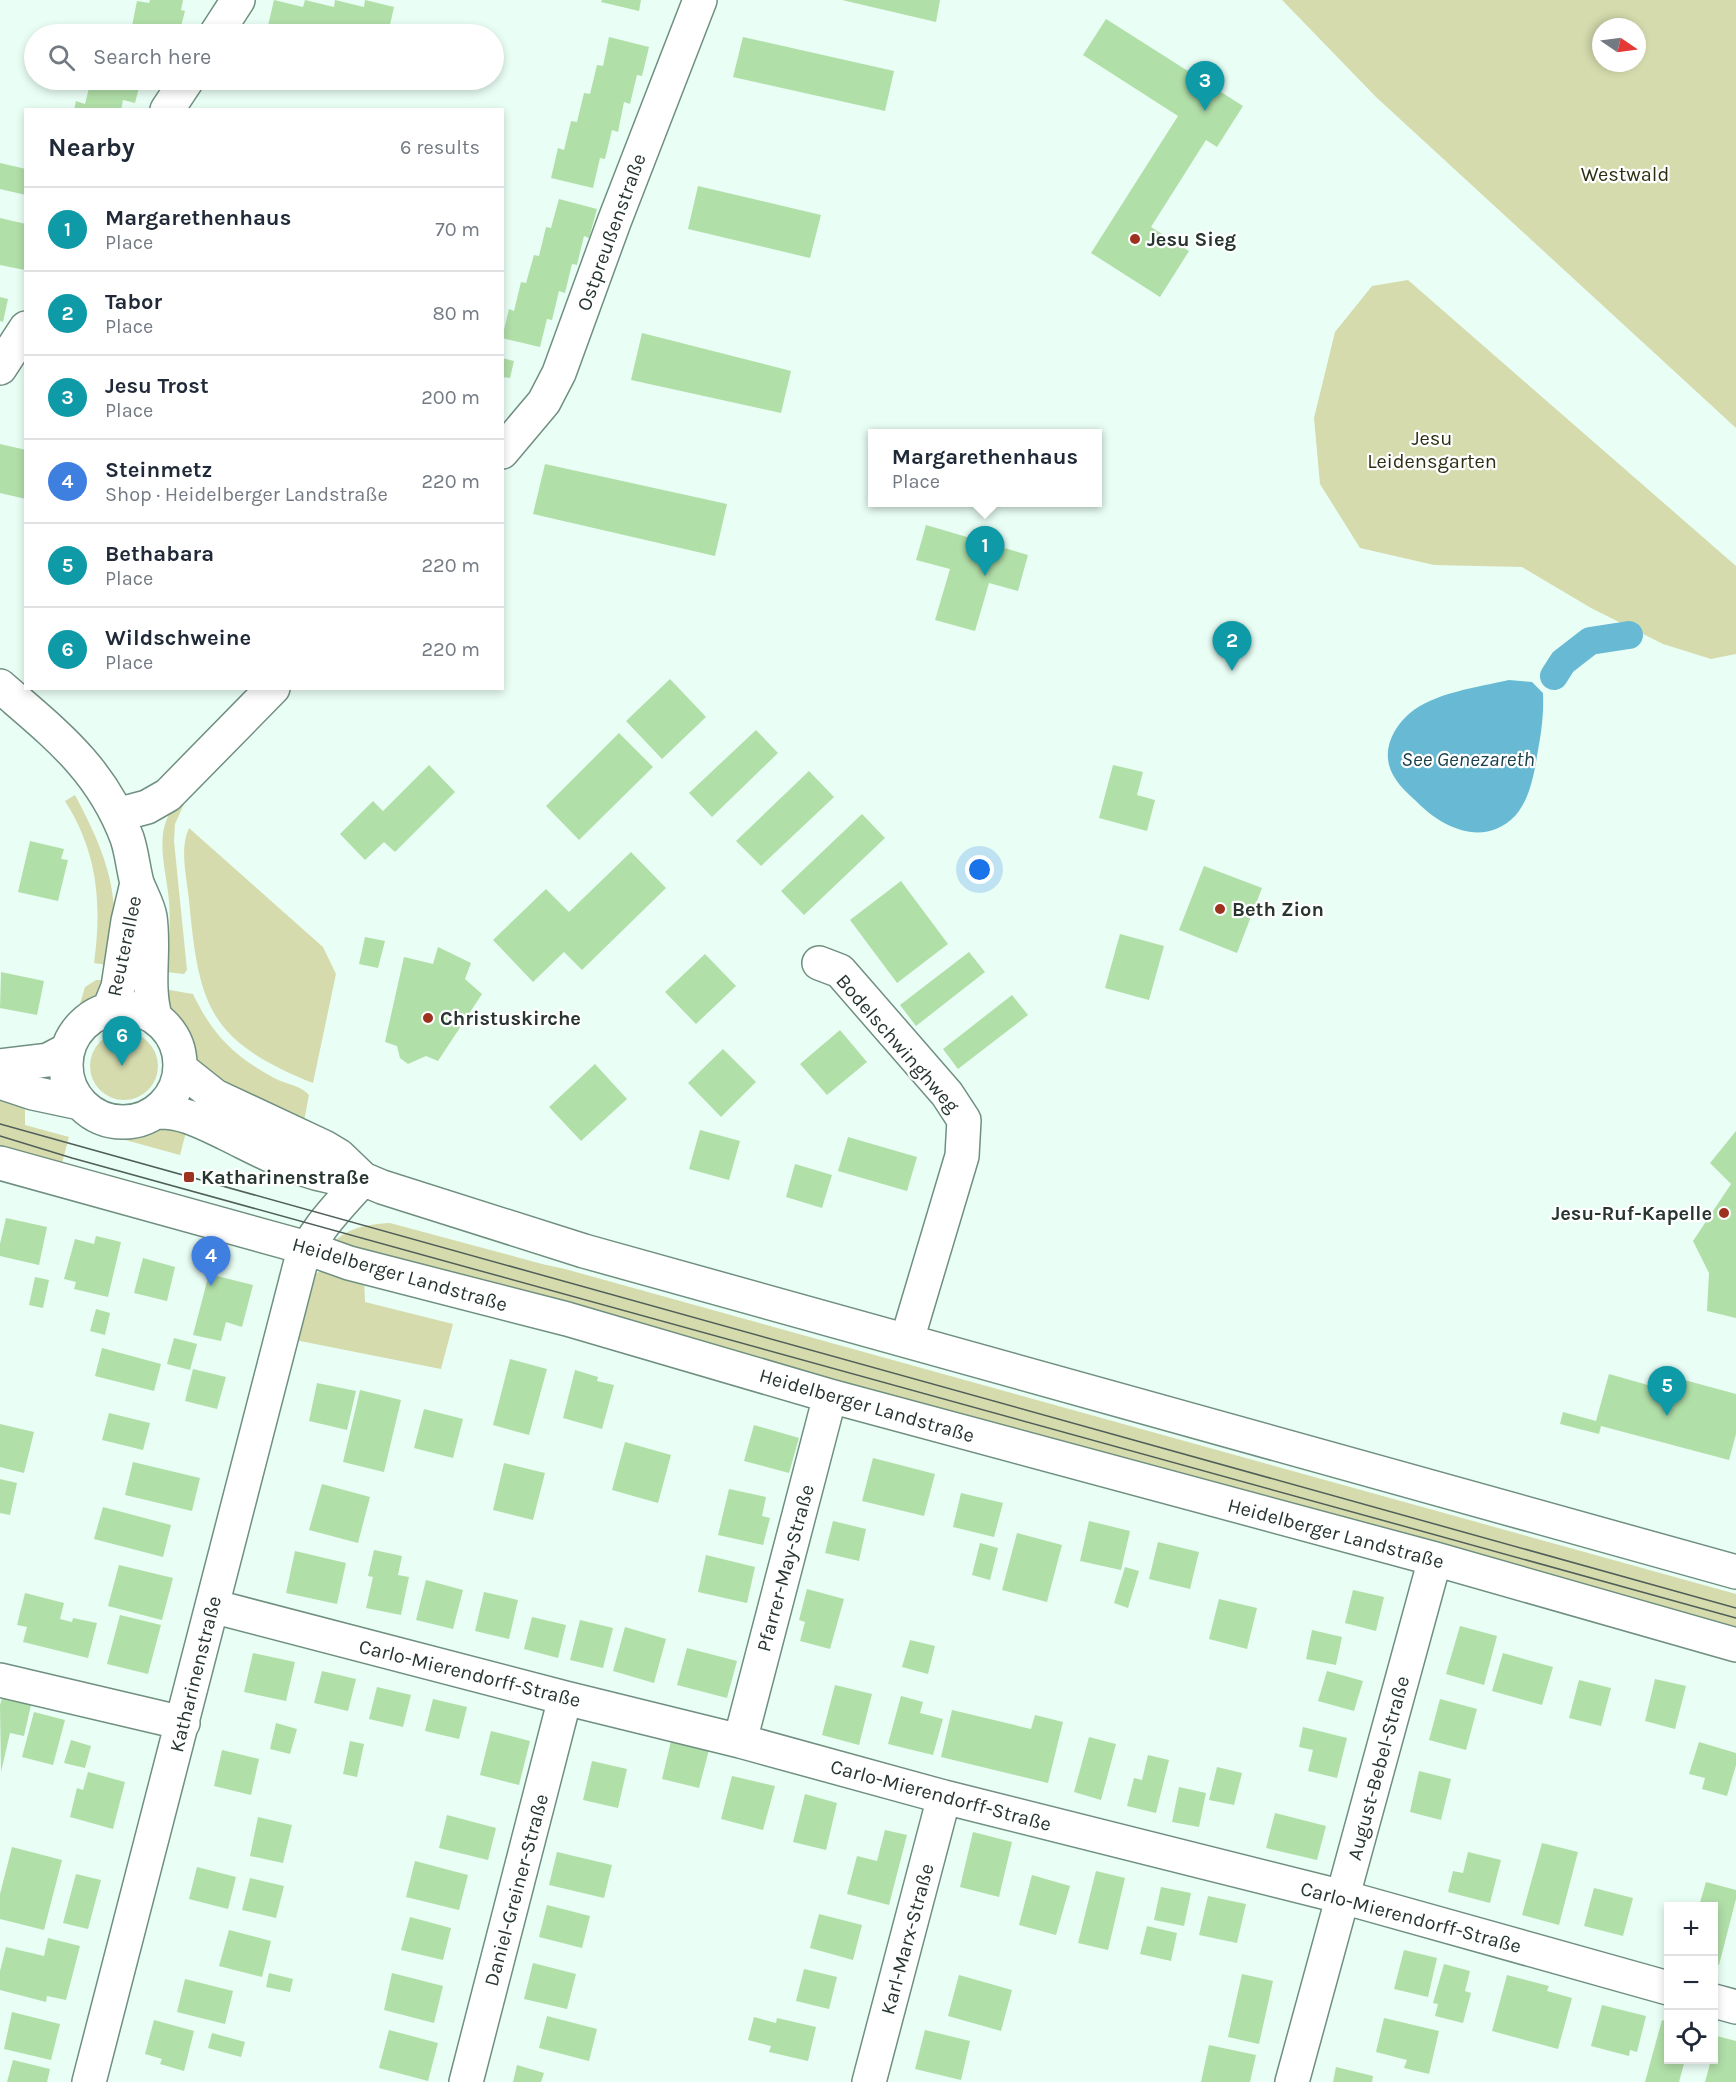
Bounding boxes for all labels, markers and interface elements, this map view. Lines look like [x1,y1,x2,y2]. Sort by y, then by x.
north arrow [1592,18,1646,72]
search box [24,24,504,90]
icon: search [45,41,78,74]
text: Search here [93,44,211,70]
pin: 3 [1186,62,1224,111]
text: Nearby [48,132,135,163]
text: 6 results [400,136,480,159]
street label: Ostpreußenstraße [572,150,651,314]
park label: Westwald [1581,163,1669,186]
text: Margarethenhaus [105,205,291,231]
text: 1 [64,218,71,241]
text: 70 m [435,218,480,241]
place label: Jesu Sieg [1147,228,1237,251]
text: Place [105,231,153,254]
marker: Jesu Sieg [1128,232,1142,246]
text: Tabor [105,289,162,315]
text: 2 [61,302,74,325]
text: 80 m [432,302,480,325]
text: Place [105,315,153,338]
text: Jesu Trost [105,373,209,399]
text: 3 [61,386,74,409]
text: 200 m [421,386,480,409]
text: Place [105,399,153,422]
park label: Jesu Leidensgarten [1367,427,1497,473]
popup [868,429,1102,507]
text: Margarethenhaus [892,444,1078,470]
text: Steinmetz [105,457,212,483]
text: 4 [62,470,73,493]
text: 220 m [421,470,480,493]
text: Place [892,470,940,493]
text: Shop · Heidelberger Landstraße [105,483,388,506]
pin: 1 [966,526,1004,576]
text: Bethabara [105,541,214,567]
text: 5 [62,554,73,577]
text: 220 m [421,554,480,577]
text: Place [105,567,153,590]
pin: 2 [1212,622,1252,671]
text: Wildschweine [105,625,251,651]
text: 6 [61,638,74,661]
text: 220 m [421,638,480,661]
text: Place [105,651,153,674]
water label: See Genezareth [1401,747,1535,771]
your location [965,855,994,884]
street label: Reuterallee [103,894,146,999]
place label: Beth Zion [1232,898,1324,921]
marker: Beth Zion [1213,902,1227,916]
street label: Bodelschwinghweg [831,969,964,1117]
place label: Christuskirche [440,1007,581,1030]
marker: Christuskirche [421,1011,435,1025]
pin: 6 [102,1016,142,1066]
place label: Katharinenstraße [201,1166,369,1189]
marker: Katharinenstraße [182,1170,196,1184]
place label: Jesu-Ruf-Kapelle [1551,1202,1712,1225]
marker: Jesu-Ruf-Kapelle [1717,1206,1731,1220]
street label: Heidelberger Landstraße [290,1233,510,1316]
pin: 4 [192,1236,230,1286]
street label: Heidelberger Landstraße [757,1364,977,1447]
pin: 5 [1648,1366,1686,1416]
street label: Pfarrer-May-Straße [752,1482,819,1654]
street label: Heidelberger Landstraße [1225,1494,1447,1573]
street label: Katharinenstraße [165,1594,226,1755]
street label: Carlo-Mierendorff-Straße [357,1635,583,1712]
street label: August-Bebel-Straße [1343,1674,1414,1863]
street label: Carlo-Mierendorff-Straße [828,1755,1054,1836]
street label: Daniel-Greiner-Straße [480,1791,553,1989]
street label: Karl-Marx-Straße [876,1861,939,2017]
street label: Carlo-Mierendorff-Straße [1298,1877,1524,1958]
map controls [1664,1902,1718,2064]
button: + [1664,1902,1718,1956]
button: − [1664,1956,1718,2010]
button: locate [1664,2010,1718,2064]

